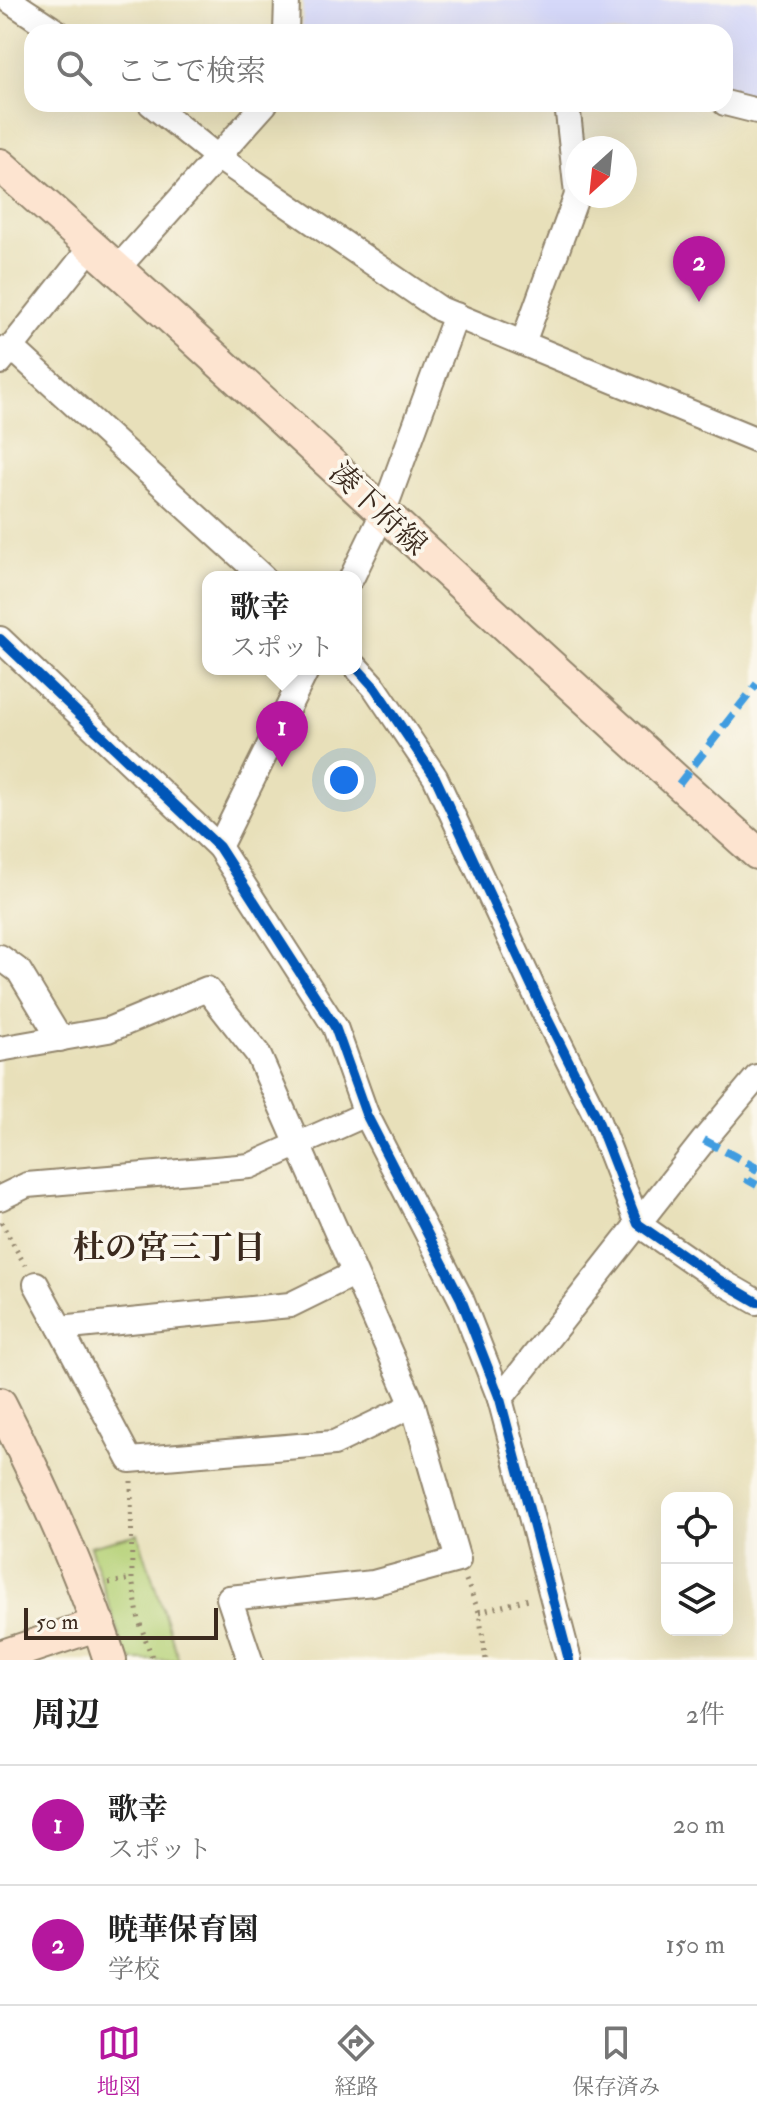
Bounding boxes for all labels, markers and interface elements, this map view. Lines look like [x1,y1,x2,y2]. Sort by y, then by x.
search box [24,24,733,112]
icon: search [52,46,96,90]
text: ここで検索 [116,53,266,90]
north arrow [565,136,637,208]
pin: 2 [673,236,725,302]
street label: 湊下府線 [322,455,434,563]
popup [202,571,362,675]
text: 歌幸 [230,589,290,626]
text: スポット [230,632,334,664]
pin: 1 [256,701,308,767]
your location [324,760,364,800]
district label: 杜の宮三丁目 [73,1228,265,1268]
map controls [661,1492,733,1636]
button: locate [661,1492,733,1564]
button: layers [661,1564,733,1636]
scale bar [24,1604,218,1640]
text: 50 m [36,1608,78,1636]
text: 周辺 [32,1694,100,1737]
text: 2件 [686,1699,725,1731]
text: 歌幸 [108,1791,168,1828]
text: 1 [53,1809,63,1841]
text: 20 m [673,1809,725,1841]
text: スポット [108,1834,212,1866]
text: 暁華保育園 [108,1911,258,1948]
text: 2 [51,1929,65,1961]
text: 150 m [666,1929,725,1961]
text: 学校 [108,1954,160,1986]
tab: 地図 [97,2021,141,2101]
tab: 経路 [334,2021,378,2101]
tab: 保存済み [572,2021,660,2101]

